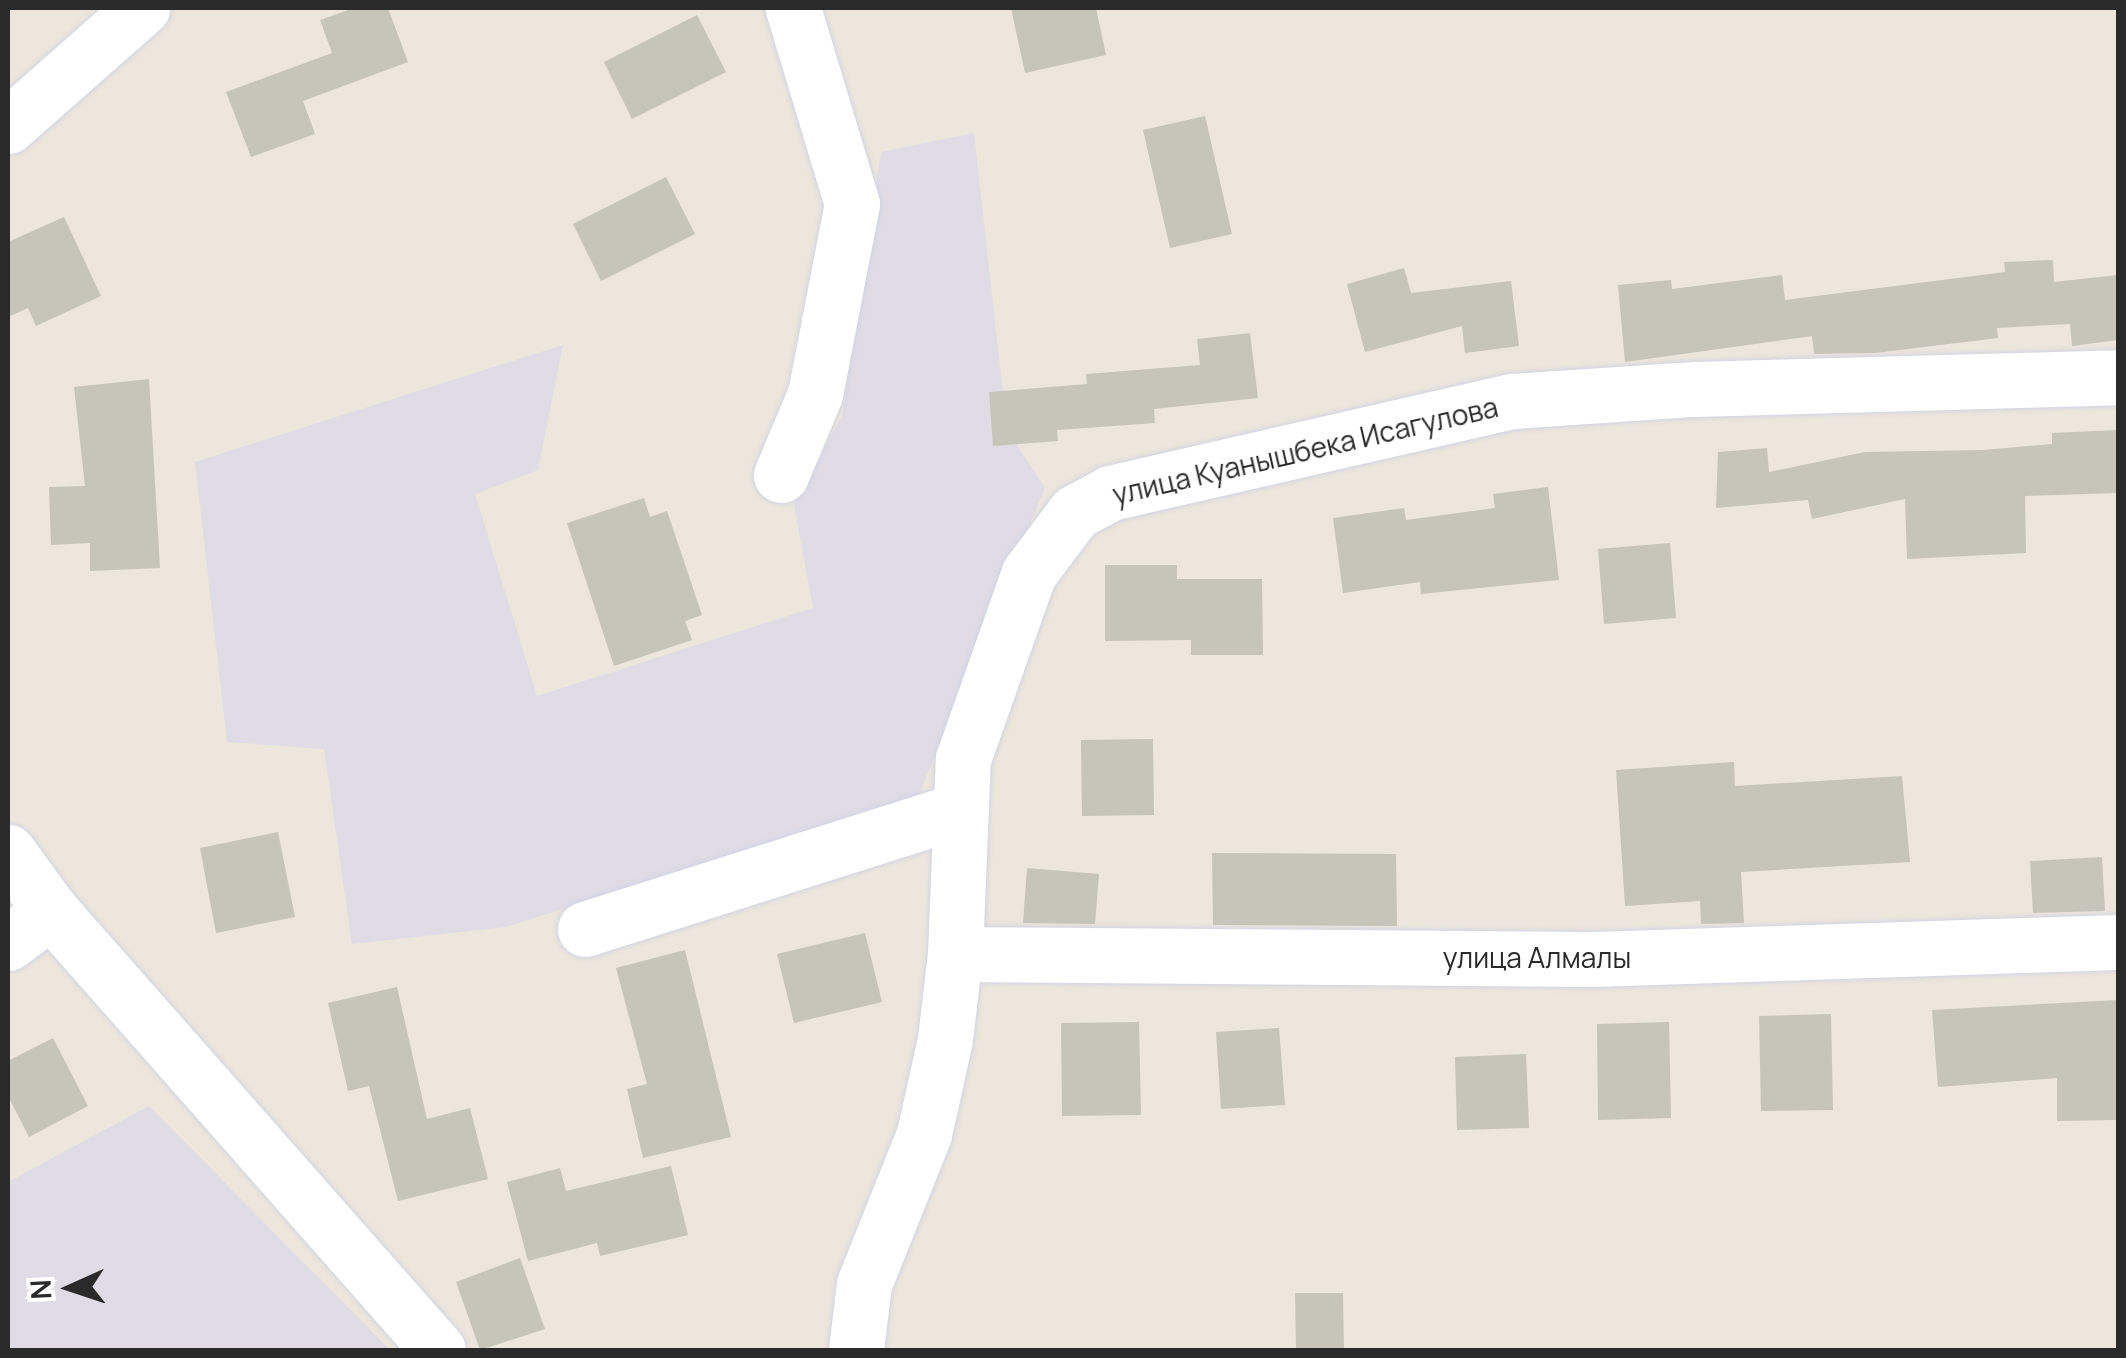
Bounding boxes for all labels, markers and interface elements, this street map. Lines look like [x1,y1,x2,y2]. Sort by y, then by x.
street label: улица Куанышбека Исагулова [1109,389,1501,511]
street label: улица Алмалы [1443,940,1631,974]
north arrow [20,1238,120,1338]
text: N [21,1279,60,1301]

